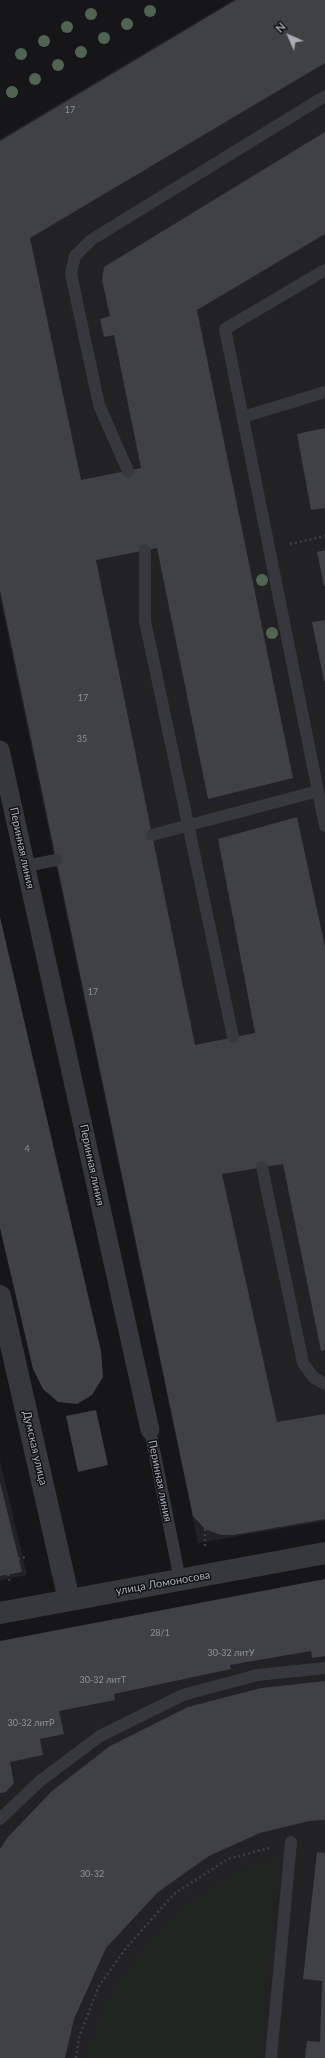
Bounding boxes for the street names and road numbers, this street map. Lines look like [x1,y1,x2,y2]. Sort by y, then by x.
street label: Перинная линия [7,806,37,890]
street label: Перинная линия [77,1123,107,1207]
street label: Думская улица [20,1409,50,1487]
street label: Перинная линия [146,1439,174,1523]
street label: улица Ломоносова [115,1568,211,1598]

